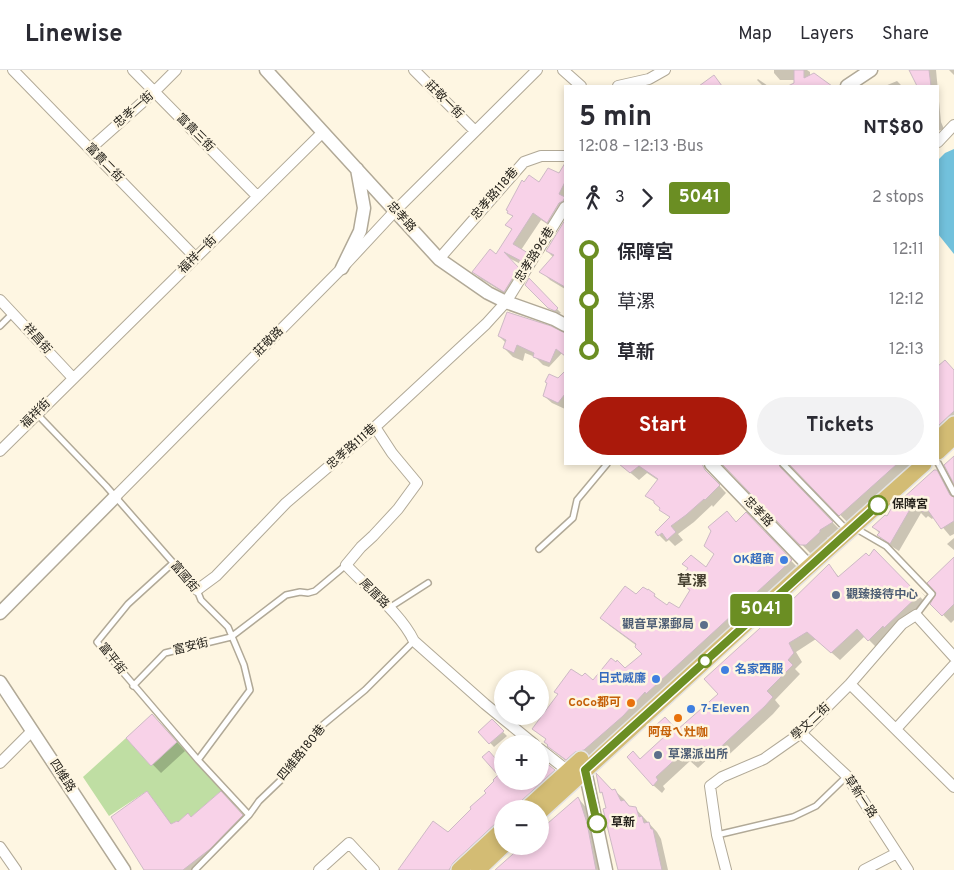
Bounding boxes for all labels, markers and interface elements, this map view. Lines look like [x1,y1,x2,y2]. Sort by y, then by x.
text: Linewise [25,20,123,50]
text: Map [738,23,772,46]
text: Layers [800,23,854,46]
text: Share [882,23,929,46]
street label: 莊敬一街 [421,77,467,123]
street label: 忠孝一街 [111,88,157,132]
text: 5 min [579,100,652,136]
street label: 富貴三街 [172,110,218,156]
text: NT$80 [863,116,924,140]
text: 12:08 – 12:13 · Bus [579,137,704,157]
street label: 富貴二街 [82,140,126,186]
street label: 忠孝路118巷 [468,164,522,224]
icon: walk [579,184,607,212]
icon: forward [633,184,661,212]
text: 5041 [679,186,720,209]
text: 3 [615,188,625,208]
text: 2 stops [872,188,924,208]
street label: 忠孝路 [383,198,419,236]
street label: 忠孝路96巷 [512,224,558,286]
street label: 福祥一街 [175,232,221,278]
text: 12:11 [893,240,924,260]
text: 保障宮 [617,241,674,265]
text: 12:12 [889,290,924,310]
text: 草漯 [617,291,655,315]
street label: 祥昌街 [19,320,55,358]
street label: 莊敬路 [251,324,287,360]
text: 12:13 [889,340,924,360]
text: 草新 [617,341,655,365]
street label: 福祥街 [18,396,54,432]
button: Start [579,397,747,455]
button: Tickets [757,397,924,455]
street label: 忠孝路111巷 [324,421,380,473]
street label: 忠孝路 [740,493,776,531]
marker: 保障宮 [868,495,888,515]
place label: 保障宮 [892,497,928,513]
place label: OK超商 [733,552,774,568]
marker: OK超商 [778,554,790,566]
street label: 富國街 [166,558,202,596]
district label: 草漯 [677,573,707,592]
street label: 尾厝路 [356,576,392,612]
place label: 觀臻接待中心 [846,587,918,603]
marker: 觀臻接待中心 [830,589,842,601]
line badge: 5041 [726,594,796,626]
text: 5041 [740,598,782,621]
place label: 觀音草漯郵局 [622,617,694,633]
marker: 觀音草漯郵局 [698,619,710,631]
street label: 富安街 [172,635,210,659]
street label: 富平街 [95,640,129,678]
unlabelled marker [698,654,712,668]
place label: 名家西服 [735,662,784,678]
marker: 名家西服 [719,664,731,676]
map controls [494,670,549,855]
button: locate [494,670,549,725]
place label: 日式威廉 [598,671,646,687]
marker: 日式威廉 [650,673,662,685]
place label: CoCo都可 [568,695,621,711]
marker: CoCo都可 [625,697,637,709]
street label: 學文二街 [788,700,834,744]
place label: 7-Eleven [701,701,750,717]
marker: 7-Eleven [685,703,697,715]
marker: 阿母ㄟ灶咖 [672,712,684,724]
street label: 四維路180巷 [275,722,329,784]
place label: 阿母ㄟ灶咖 [648,725,708,741]
button: + [494,735,549,790]
place label: 草漯派出所 [668,747,728,763]
marker: 草漯派出所 [652,749,664,761]
street label: 四維路 [45,757,79,795]
street label: 草新一路 [840,773,880,821]
button: − [494,800,549,855]
marker: 草新 [587,813,607,833]
place label: 草新 [611,815,635,831]

